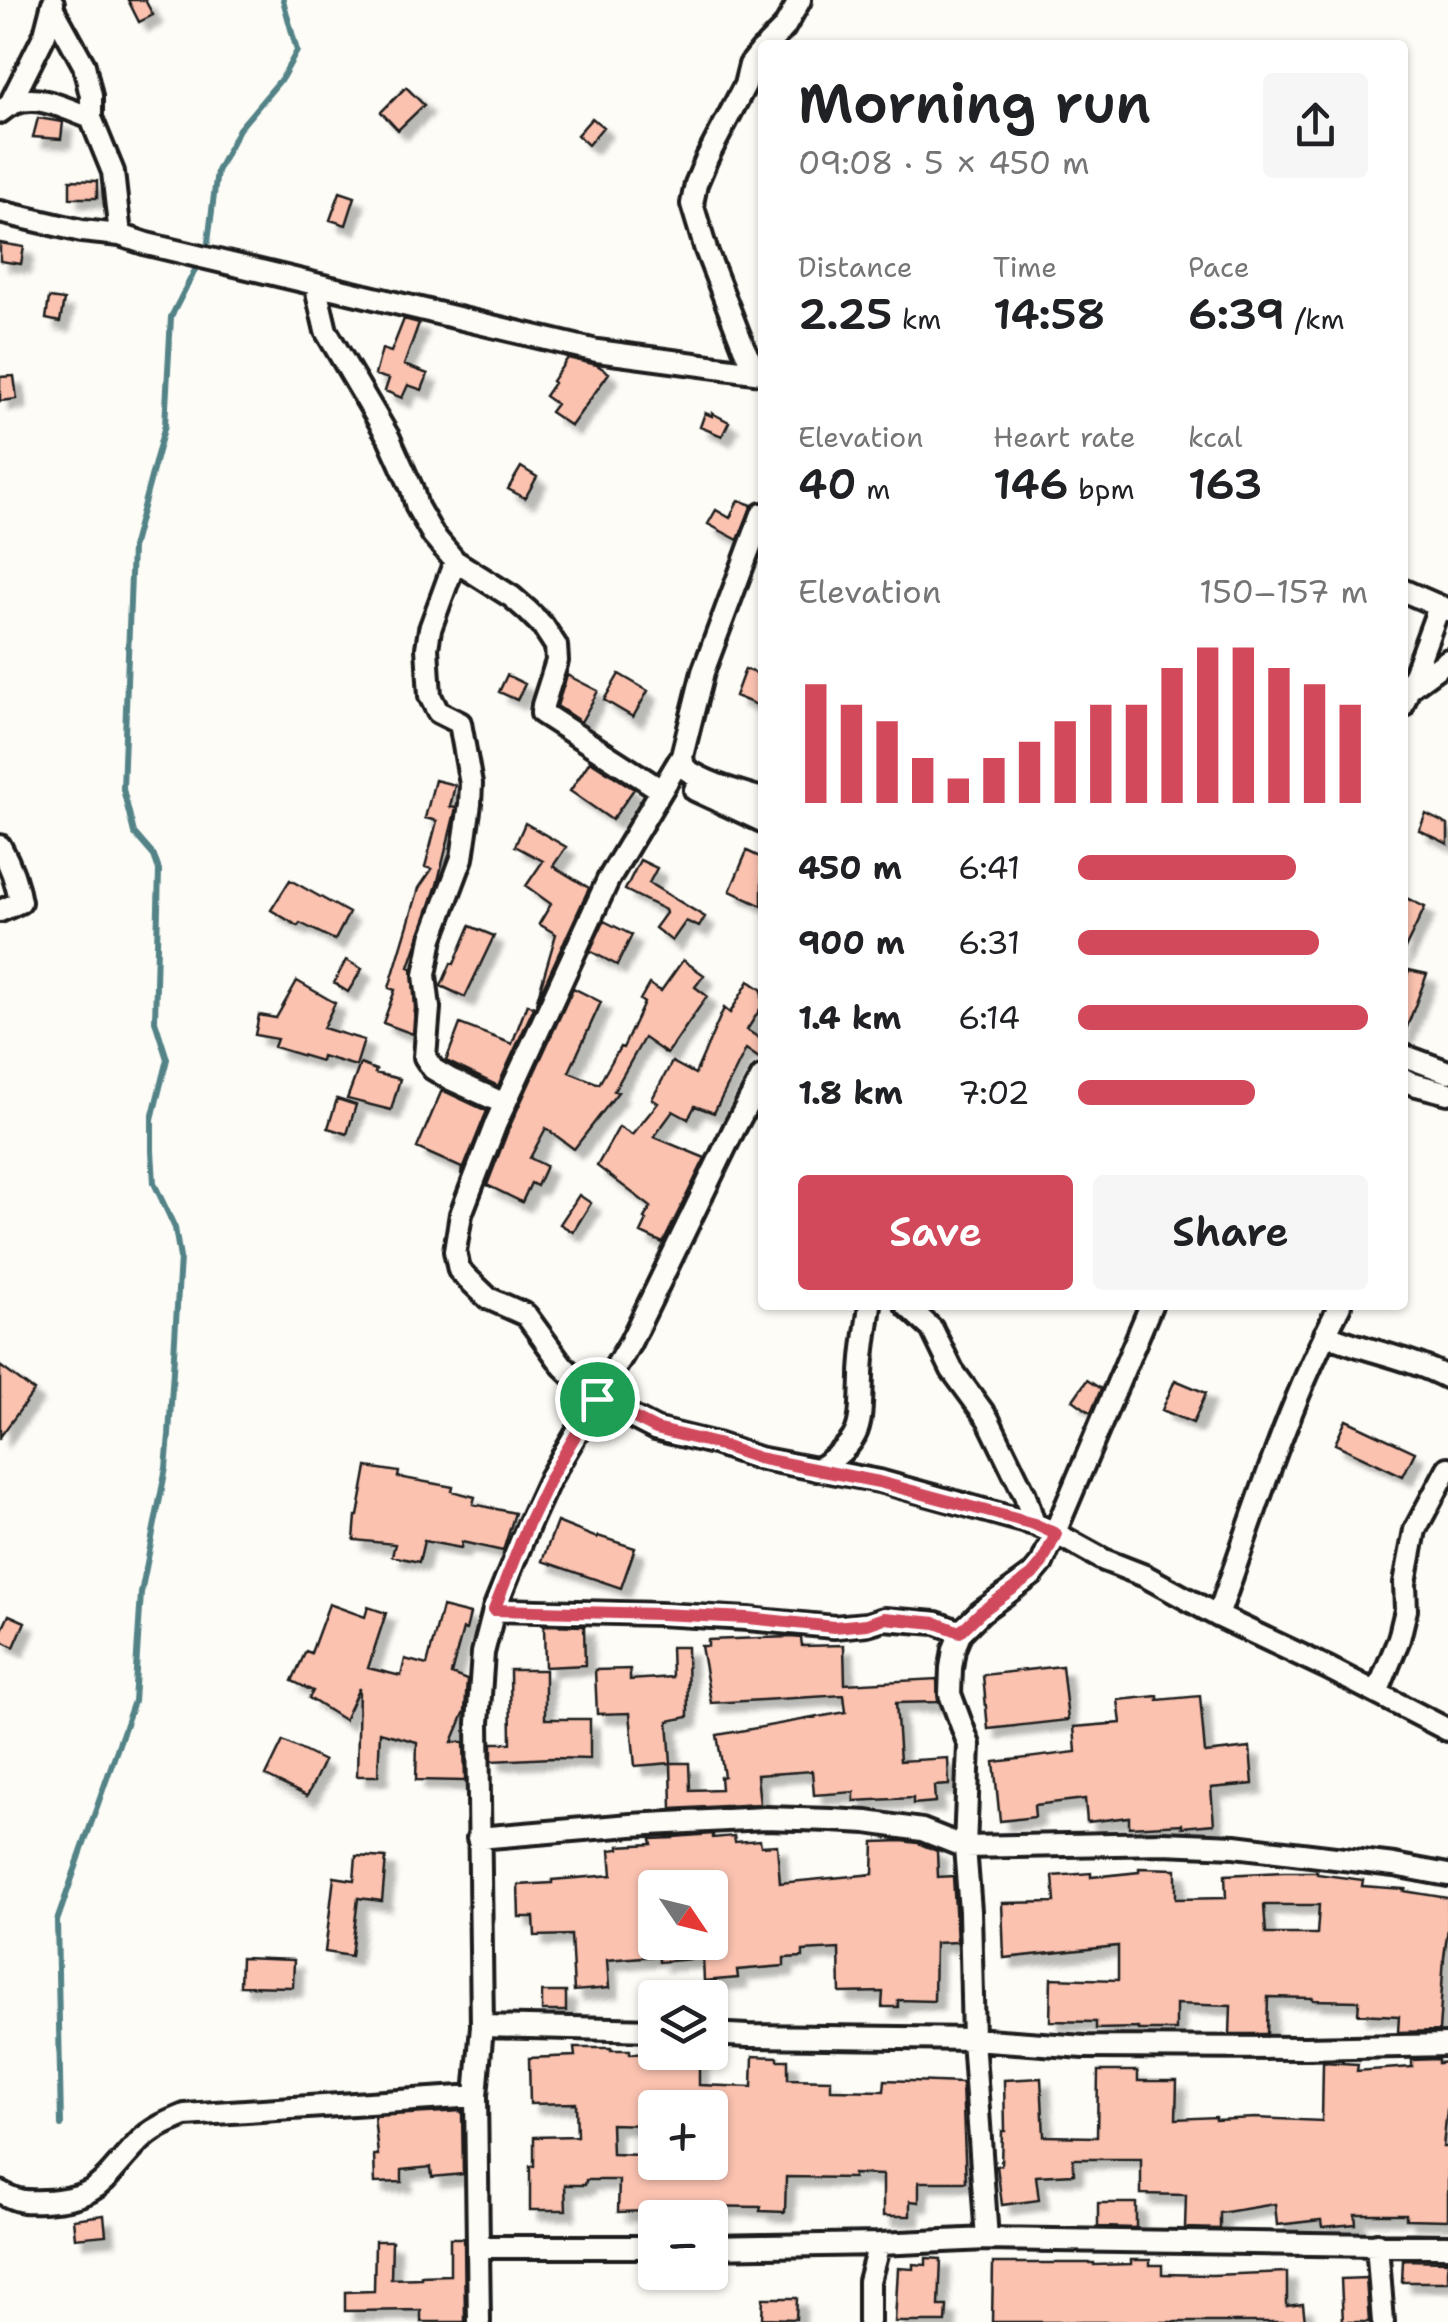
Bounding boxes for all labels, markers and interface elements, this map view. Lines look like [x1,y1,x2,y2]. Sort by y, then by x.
text: Morning run [798,66,1151,140]
button: share [1263,73,1368,178]
text: 09:08 · 5 × 450 m [798,141,1090,184]
text: Distance [798,248,913,286]
text: Time [993,248,1057,286]
text: Pace [1188,248,1250,286]
text: 2.25 [798,286,892,342]
text: 14:58 [993,286,1106,342]
text: 6:39 [1188,286,1285,342]
text: km [892,300,941,338]
text: /km [1285,300,1345,338]
text: Elevation [798,418,923,456]
text: Heart rate [993,418,1136,456]
text: kcal [1188,418,1242,456]
text: 40 [798,456,857,512]
text: 146 [993,456,1069,512]
text: 163 [1188,456,1262,512]
text: m [857,470,890,508]
text: bpm [1069,470,1135,508]
text: Elevation [798,570,941,613]
text: 150–157 m [1199,570,1368,613]
text: 450 m [798,846,902,889]
text: 6:41 [958,846,1020,889]
text: 900 m [798,921,905,964]
text: 6:31 [958,921,1020,964]
text: 1.4 km [798,996,901,1039]
text: 6:14 [958,996,1020,1039]
text: 1.8 km [798,1071,903,1114]
text: 7:02 [958,1071,1030,1114]
button: Save [798,1175,1073,1290]
button: Share [1093,1175,1368,1290]
pin [555,1357,640,1442]
icon: arrive [570,1372,625,1427]
north arrow [638,1870,728,1960]
map controls [638,1870,728,2290]
button: layers [638,1980,728,2070]
button: + [638,2090,728,2180]
button: − [638,2200,728,2290]

